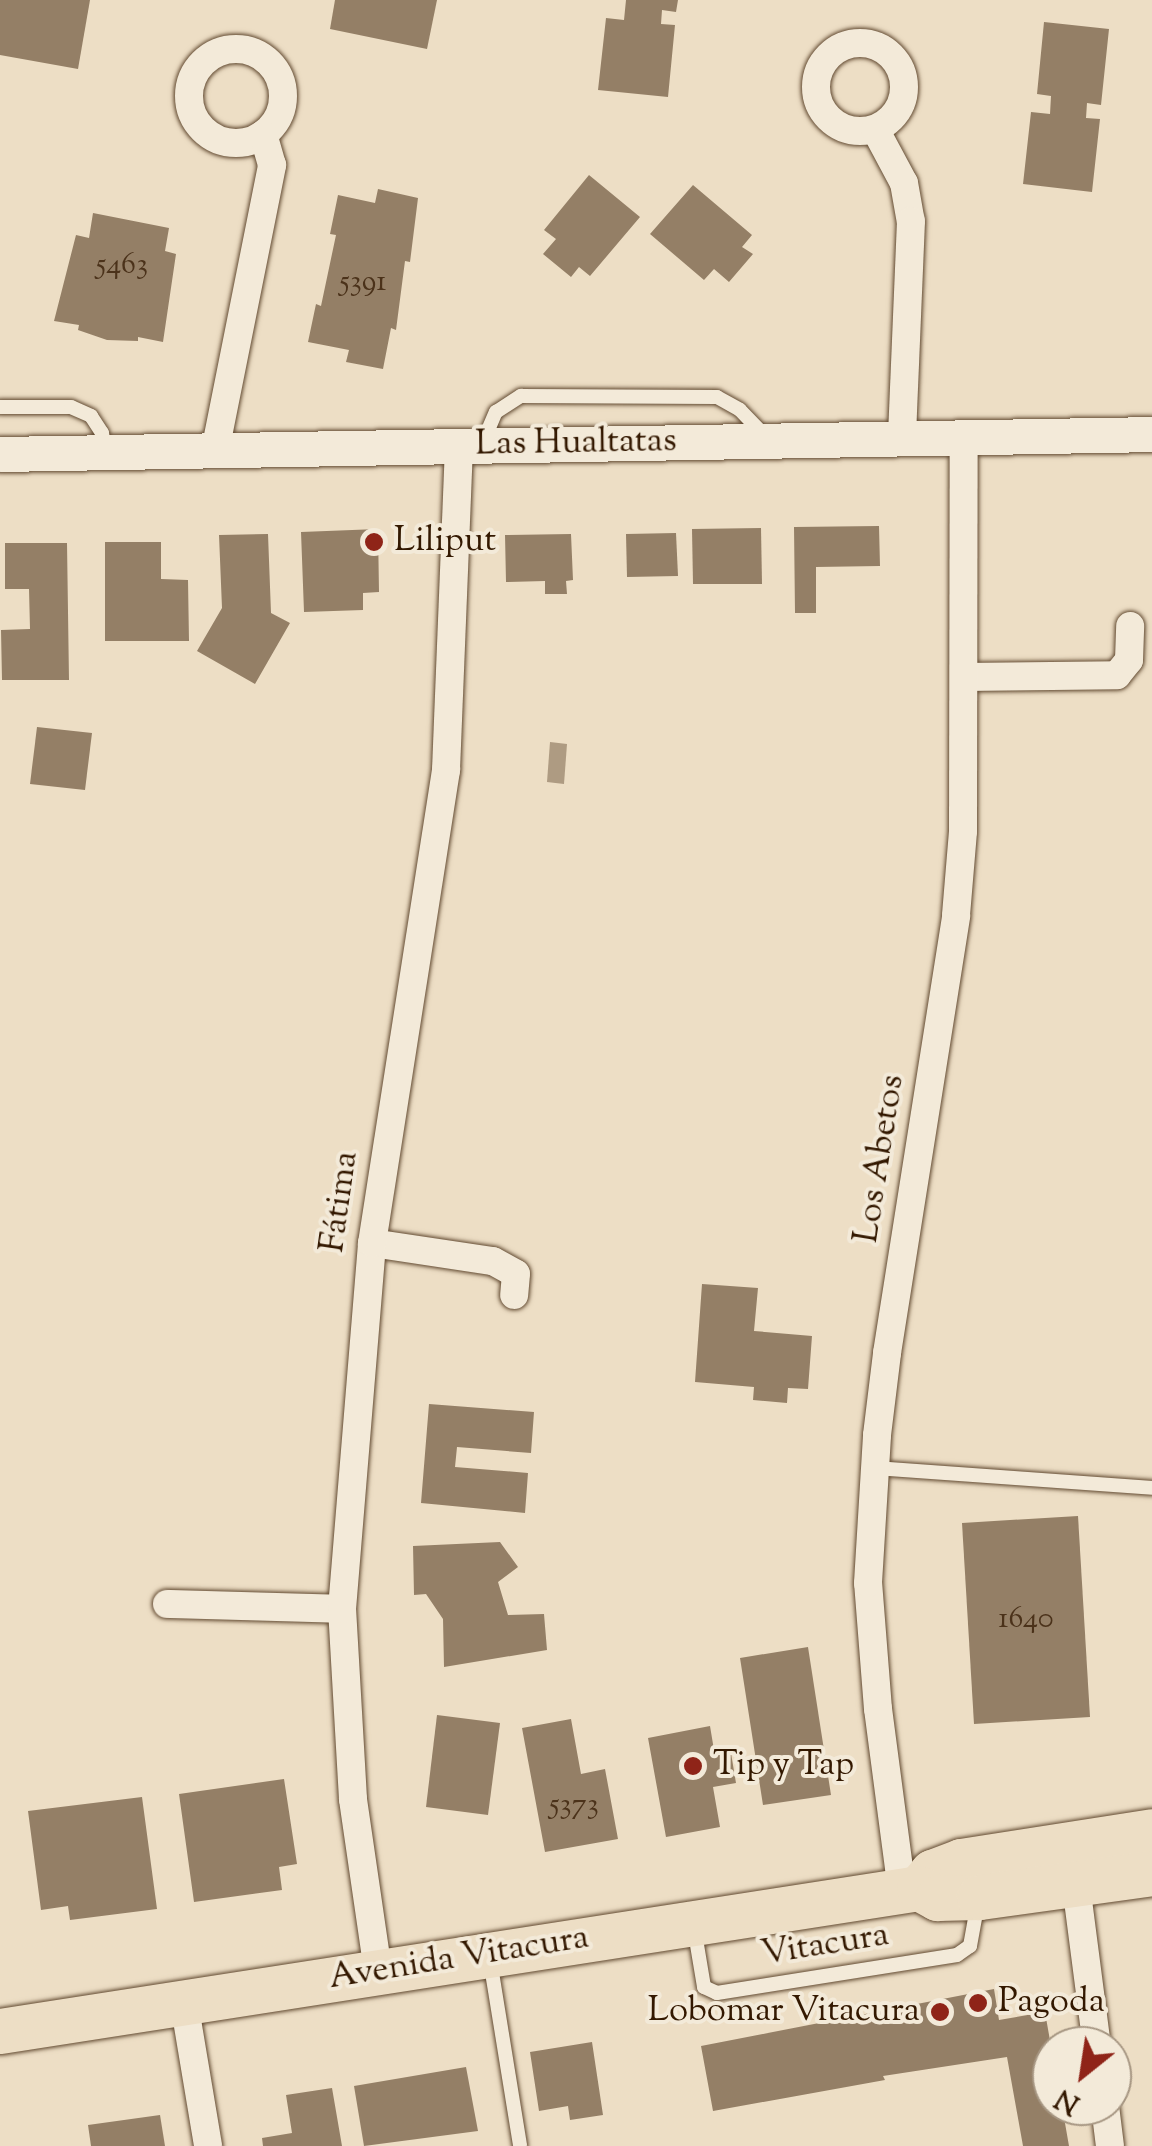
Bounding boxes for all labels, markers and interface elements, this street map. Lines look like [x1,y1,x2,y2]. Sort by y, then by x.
house number: 5463 [96,248,148,284]
house number: 5391 [340,265,386,301]
street label: Las Hualtatas [475,421,677,467]
place label: Liliput [394,521,496,563]
marker: Liliput [363,531,385,553]
street label: Los Abetos [847,1072,915,1246]
street label: Fátima [313,1149,369,1255]
house number: 1640 [998,1602,1054,1638]
place label: Tip y Tap [713,1745,854,1787]
marker: Tip y Tap [682,1755,704,1777]
house number: 5373 [549,1788,599,1824]
street label: Vitacura [758,1915,892,1977]
street label: Avenida Vitacura [326,1918,592,2000]
place label: Pagoda [998,1982,1105,2024]
place label: Lobomar Vitacura [648,1991,920,2033]
marker: Pagoda [967,1992,989,2014]
marker: Lobomar Vitacura [929,2001,951,2023]
north arrow [1032,2026,1132,2126]
text: N [1048,2077,1088,2123]

